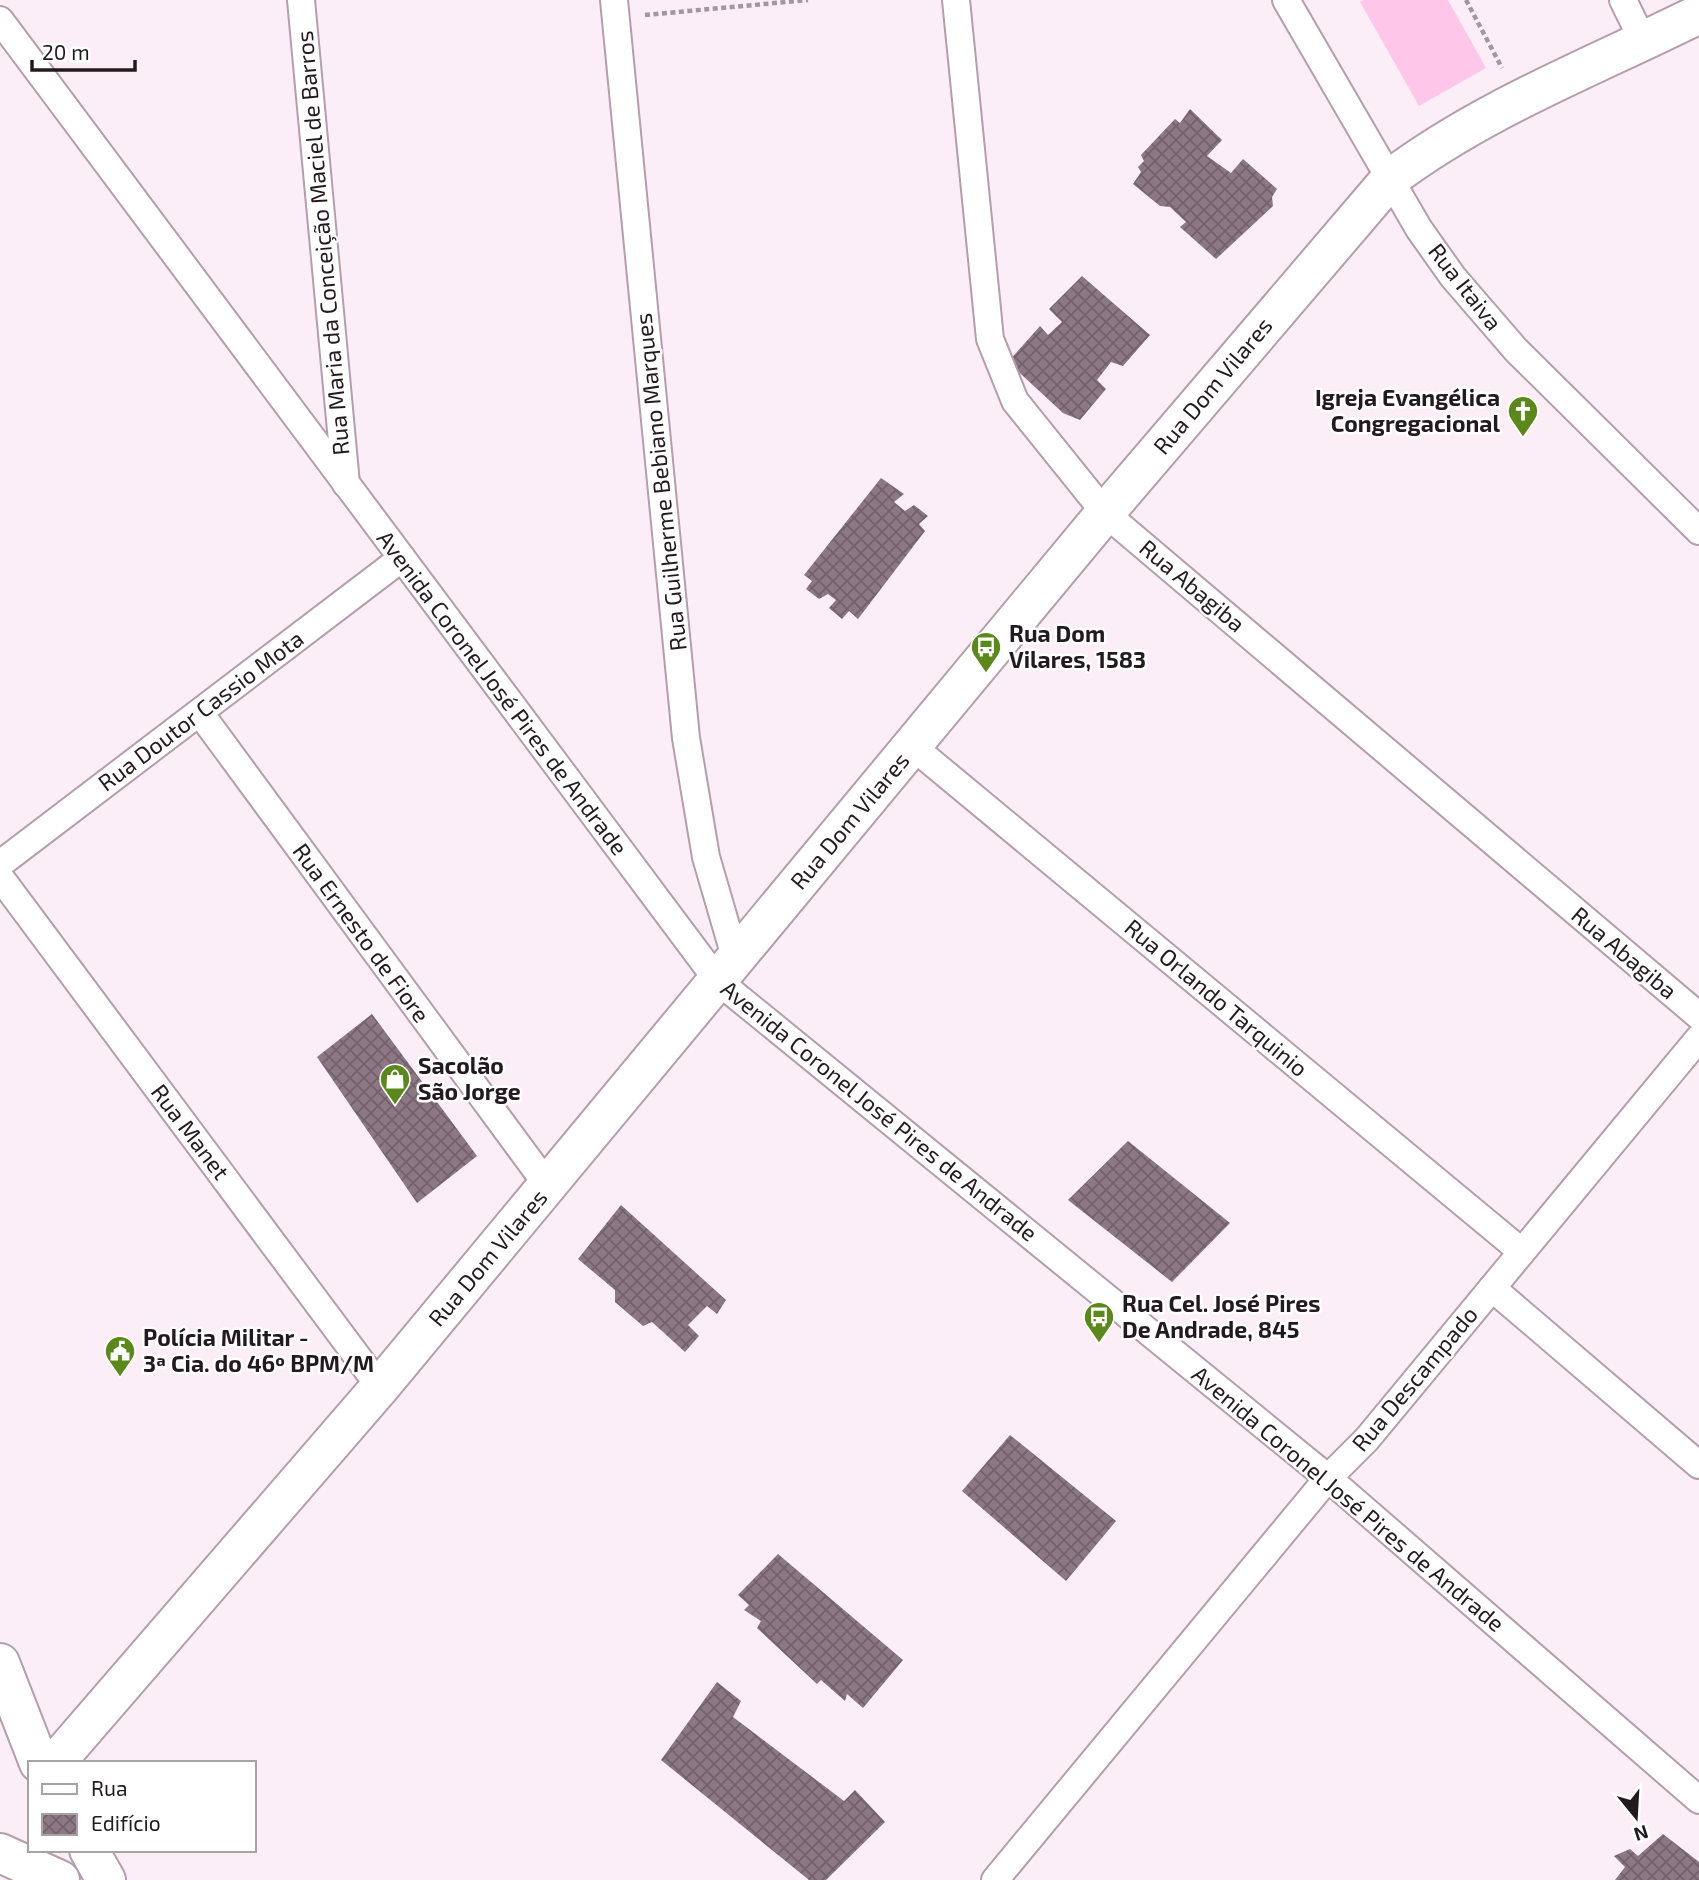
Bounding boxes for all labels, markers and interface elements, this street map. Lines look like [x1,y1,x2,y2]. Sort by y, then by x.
scale bar [32,28,135,72]
street label: Rua Maria da Conceição Maciel de Barros [289,30,356,457]
text: 20 m [42,39,90,64]
street label: Rua Itaiva [1423,237,1508,336]
street label: Rua Dom Vilares [1147,311,1278,460]
street label: Rua Guilherme Bebiano Marques [628,312,692,652]
place label: Igreja Evangélica Congregacional [1315,383,1500,437]
church icon: Igreja Evangélica Congregacional [1506,394,1540,438]
street label: Avenida Coronel José Pires de Andrade [372,525,634,860]
street label: Rua Abagiba [1134,533,1251,637]
place label: Rua Dom Vilares, 1583 [1009,619,1146,673]
street label: Rua Doutor Cassio Mota [92,624,309,797]
bus stop icon: Rua Dom Vilares, 1583 [969,630,1003,674]
street label: Rua Dom Vilares [784,746,915,895]
street label: Rua Ernesto de Fiore [287,837,436,1027]
street label: Rua Abagiba [1566,900,1683,1004]
street label: Rua Orlando Tarquinio [1119,913,1314,1082]
street label: Avenida Coronel José Pires de Andrade [716,974,1043,1247]
place label: Sacolão São Jorge [418,1051,521,1105]
shop icon: Sacolão São Jorge [378,1062,412,1106]
street label: Rua Manet [146,1078,236,1185]
street label: Rua Dom Vilares [422,1183,553,1332]
place label: Rua Cel. José Pires De Andrade, 845 [1122,1289,1320,1343]
bus stop icon: Rua Cel. José Pires De Andrade, 845 [1082,1300,1116,1344]
street label: Rua Descampado [1345,1300,1483,1457]
place label: Polícia Militar - 3ª Cia. do 46º BPM/M [143,1323,374,1377]
public building icon: Polícia Militar - 3ª Cia. do 46º BPM/M [103,1334,137,1378]
street label: Avenida Coronel José Pires de Andrade [1187,1359,1510,1637]
legend [28,1761,256,1852]
text: Rua [91,1775,127,1800]
north arrow [1601,1782,1671,1852]
text: Edifício [91,1810,161,1835]
text: N [1631,1821,1651,1847]

